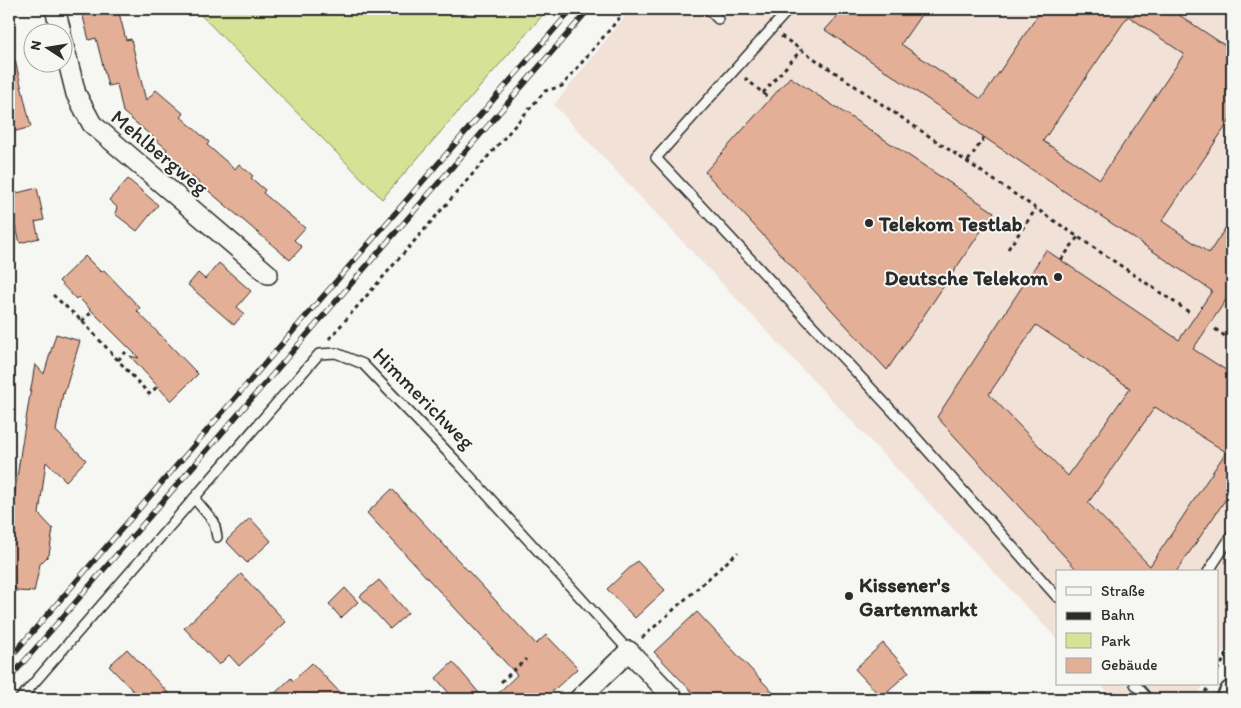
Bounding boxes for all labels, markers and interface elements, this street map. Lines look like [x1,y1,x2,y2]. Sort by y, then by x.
north arrow [22,22,72,72]
text: N [26,39,45,52]
street label: Mehlbergweg [106,104,214,200]
place label: Telekom Testlab [878,211,1023,236]
marker: Telekom Testlab [863,217,875,229]
place label: Deutsche Telekom [885,265,1048,290]
marker: Deutsche Telekom [1052,271,1064,283]
street label: Himmerichweg [368,342,480,454]
legend [1056,570,1218,686]
place label: Kissener's Gartenmarkt [859,572,978,621]
text: Straße [1101,582,1145,600]
marker: Kissener's Gartenmarkt [843,590,855,602]
text: Bahn [1101,606,1135,624]
text: Park [1101,632,1131,650]
text: Gebäude [1101,656,1158,674]

